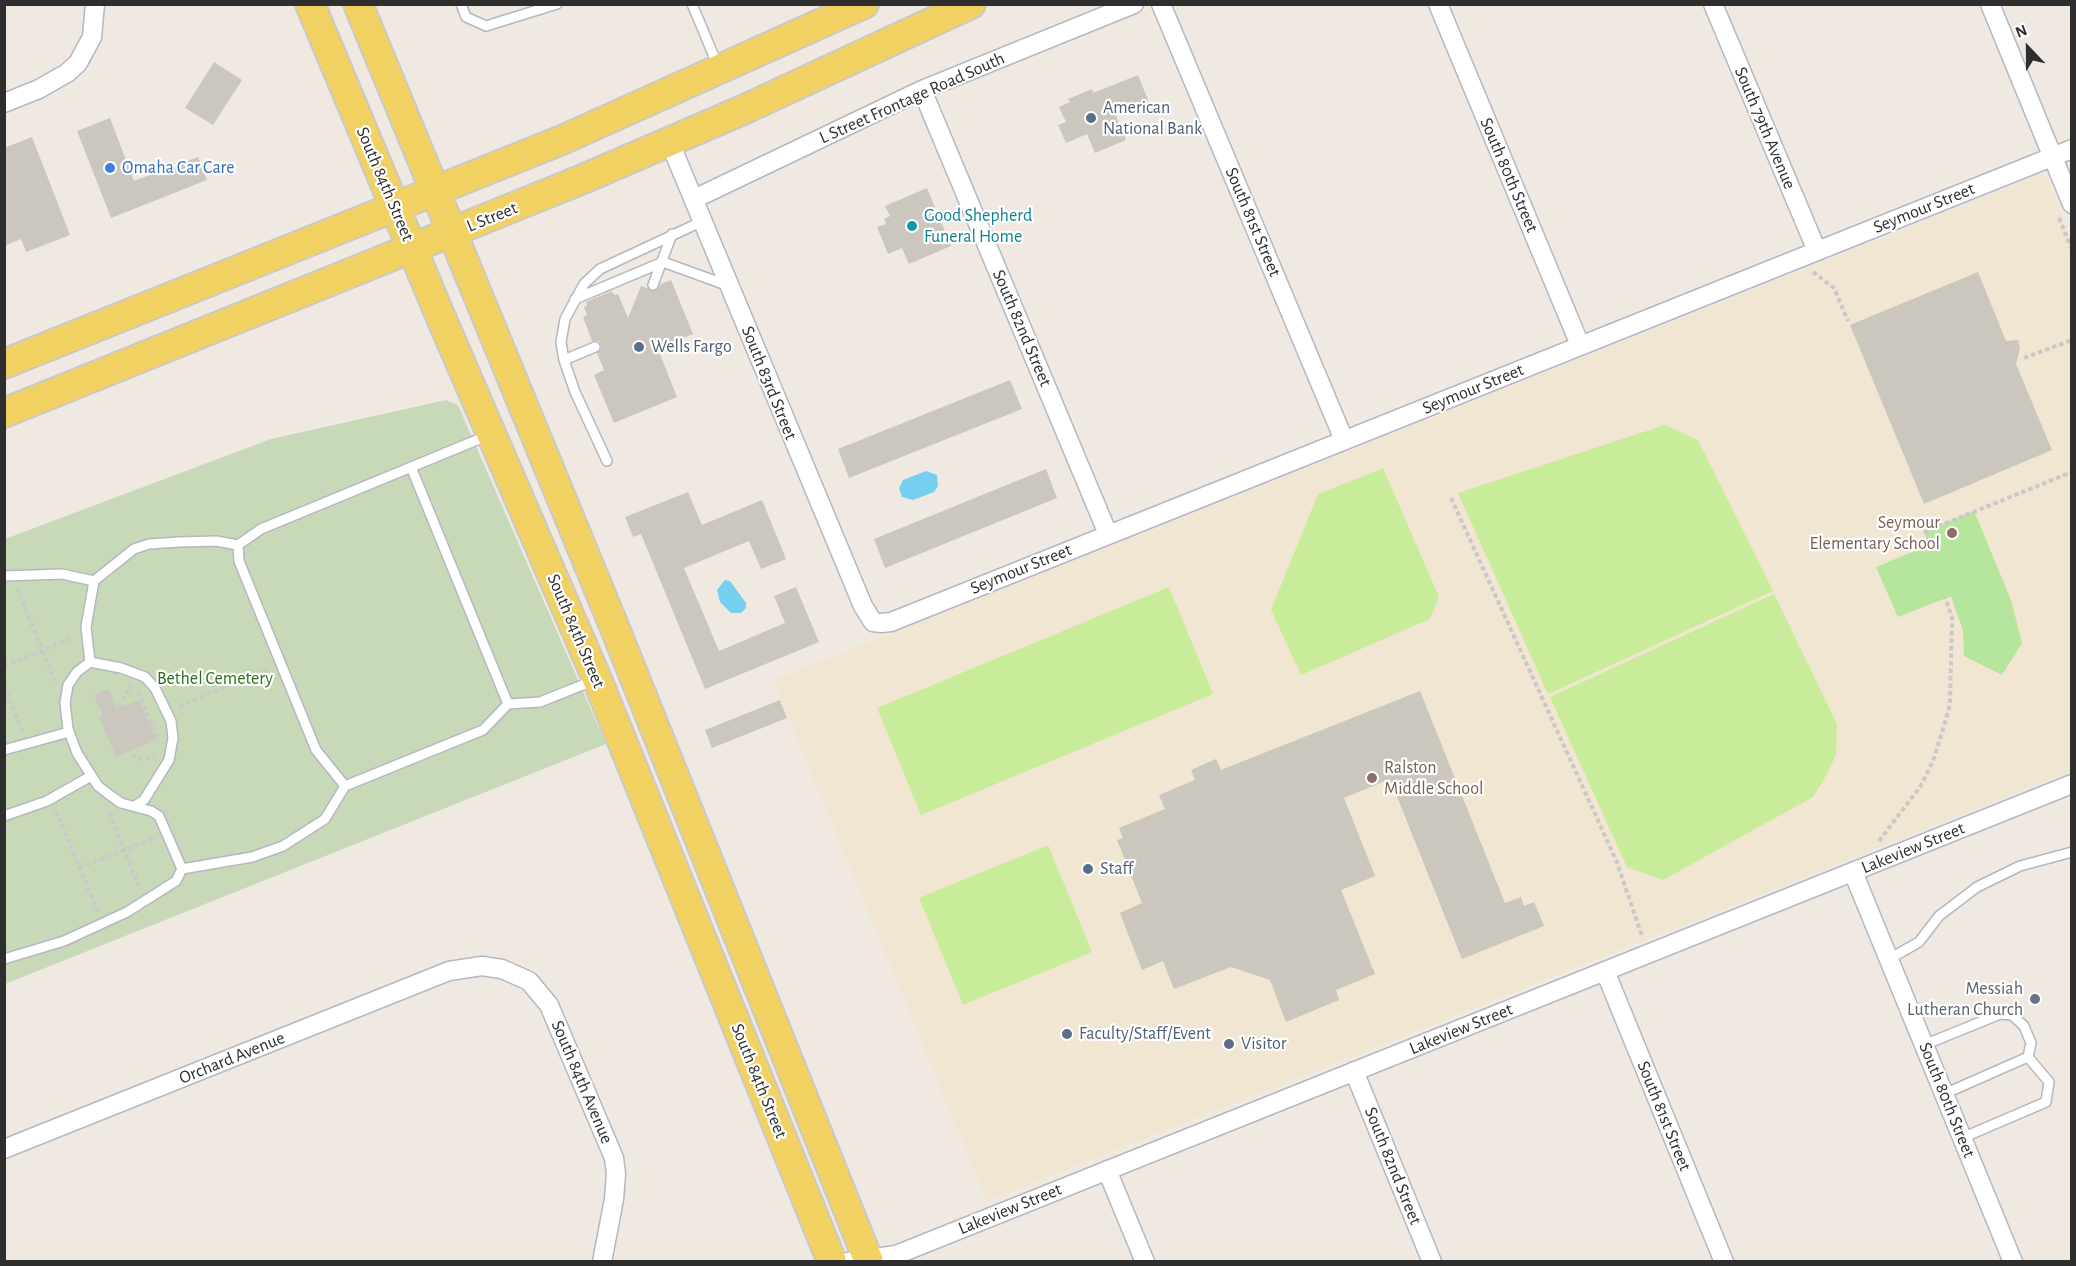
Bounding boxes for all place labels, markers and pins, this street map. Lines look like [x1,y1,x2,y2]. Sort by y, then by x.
place label: American National Bank [1103,97,1202,140]
marker: American National Bank [1084,111,1098,125]
place label: Omaha Car Care [122,157,235,179]
marker: Omaha Car Care [103,161,117,175]
place label: Good Shepherd Funeral Home [924,205,1032,248]
marker: Good Shepherd Funeral Home [905,219,919,233]
place label: Wells Fargo [651,336,732,358]
marker: Wells Fargo [632,340,646,354]
place label: Seymour Elementary School [1810,512,1940,554]
marker: Seymour Elementary School [1945,526,1959,540]
place label: Ralston Middle School [1384,757,1483,800]
marker: Ralston Middle School [1365,771,1379,785]
place label: Staff [1100,858,1133,880]
marker: Staff [1081,862,1095,876]
place label: Messiah Lutheran Church [1907,978,2023,1020]
marker: Messiah Lutheran Church [2028,992,2042,1006]
place label: Faculty/Staff/Event [1079,1023,1211,1045]
marker: Faculty/Staff/Event [1060,1027,1074,1041]
place label: Visitor [1241,1033,1286,1055]
marker: Visitor [1222,1037,1236,1051]

